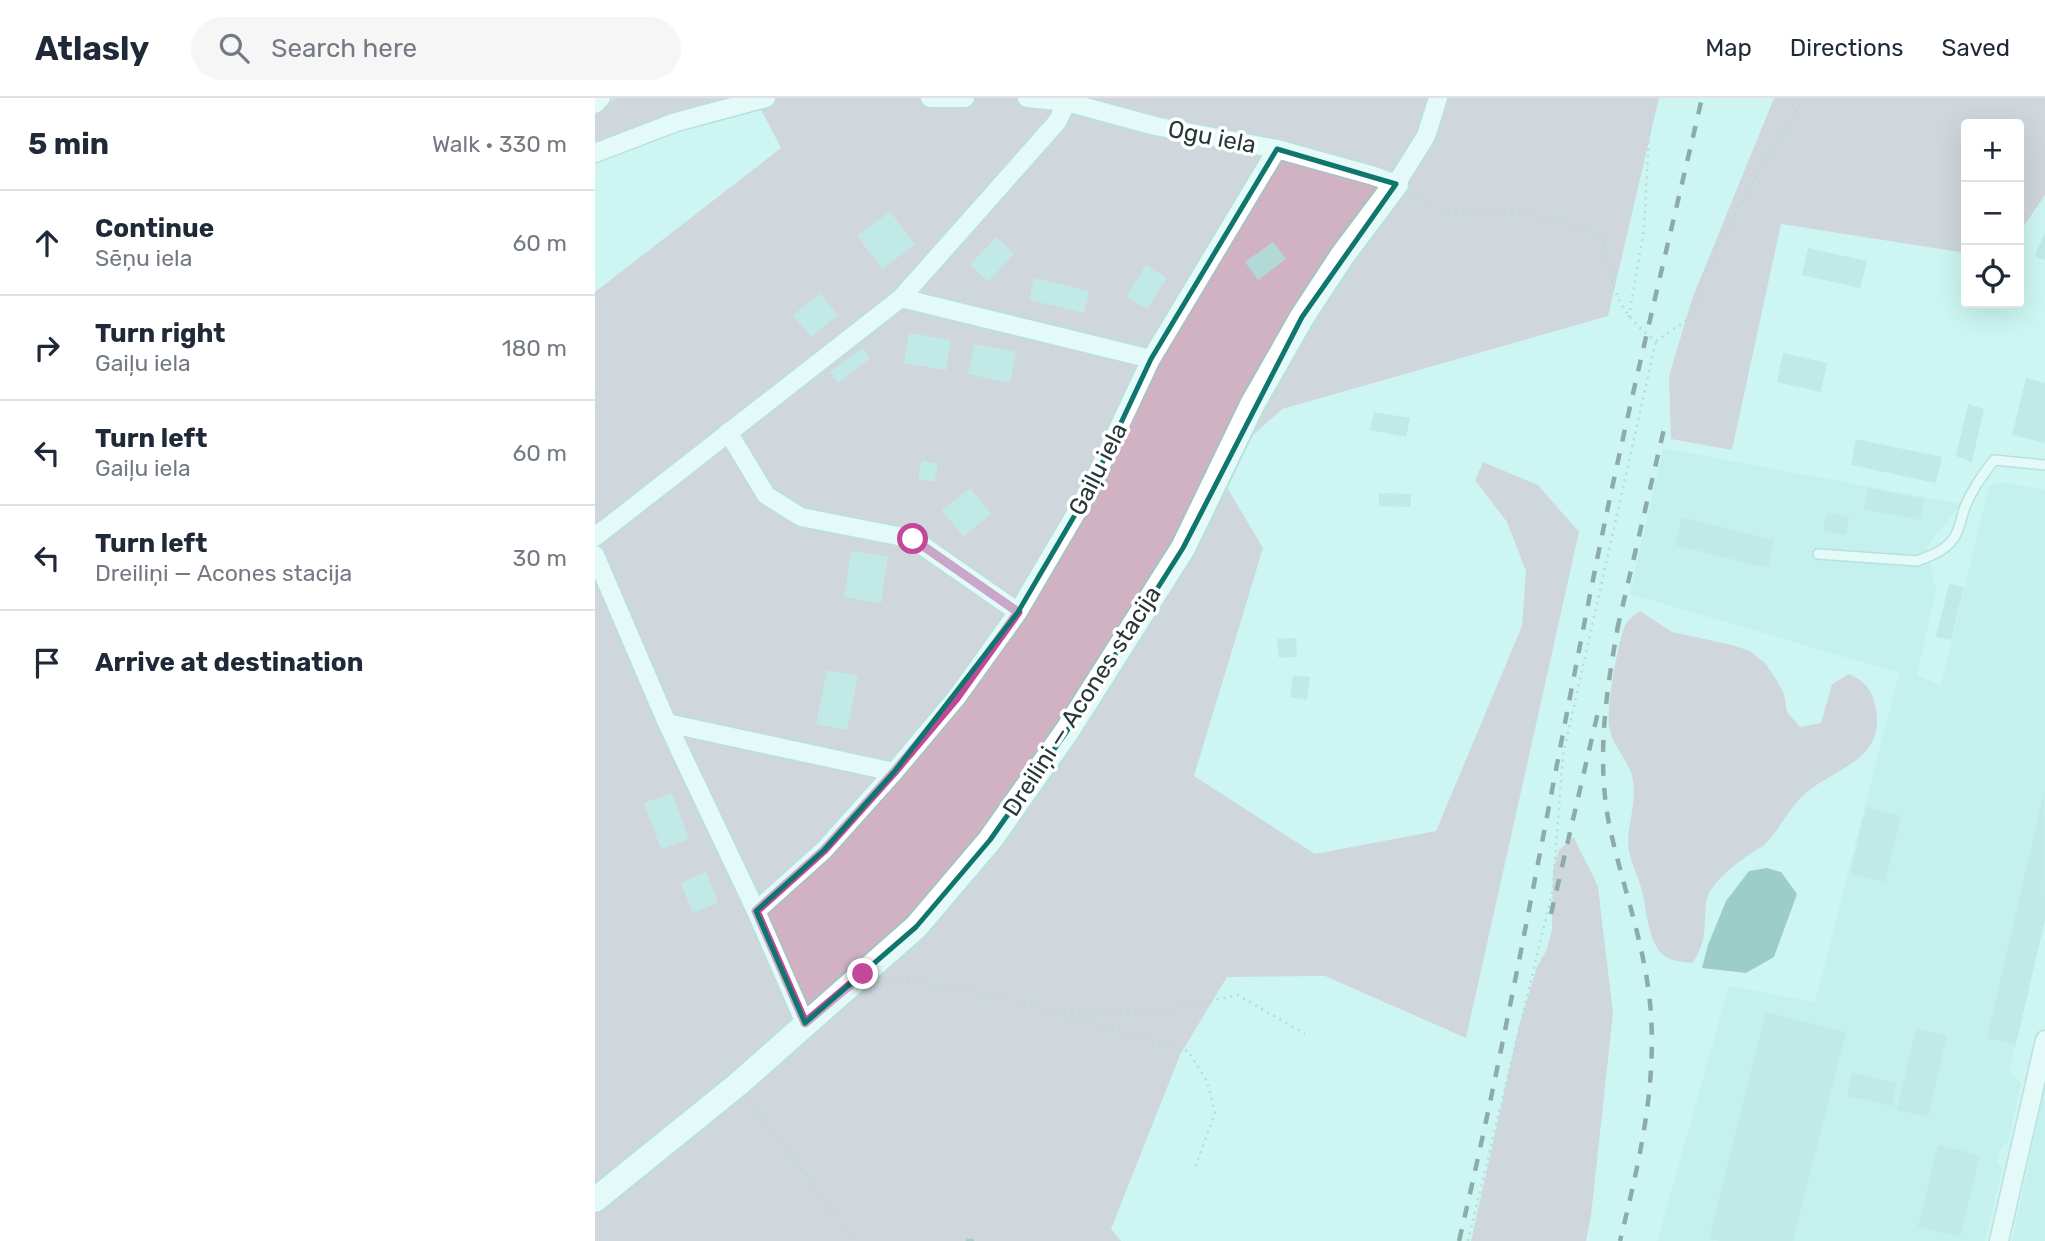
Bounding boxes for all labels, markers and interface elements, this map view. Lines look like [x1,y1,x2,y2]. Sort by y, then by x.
search box [191,17,681,80]
text: Atlasly [35,29,149,68]
icon: search [215,29,253,67]
text: Search here [271,33,417,64]
text: Map [1705,34,1752,62]
text: Directions [1790,34,1903,62]
text: Saved [1941,34,2010,62]
street label: Ogu iela [1166,115,1258,159]
map controls [1961,119,2024,308]
button: + [1961,119,2024,182]
text: 5 min [28,126,109,162]
text: Walk · 330 m [432,130,567,158]
button: − [1961,182,2024,245]
text: Continue [95,213,214,244]
icon: ahead [28,224,66,262]
text: 60 m [512,229,567,257]
text: Sēņu iela [95,244,192,272]
button: locate [1961,245,2024,308]
text: Turn right [95,318,225,349]
icon: right [28,329,66,367]
text: 180 m [502,334,567,362]
text: Gaiļu iela [95,349,191,377]
street label: Gaiļu iela [1063,418,1133,520]
text: Turn left [95,423,207,454]
icon: left [28,434,66,472]
text: 60 m [512,439,567,467]
text: Gaiļu iela [95,454,191,482]
route start [897,523,928,554]
text: Turn left [95,528,207,559]
icon: left [28,539,66,577]
text: 30 m [512,544,567,572]
text: Dreiliņi — Acones stacija [95,559,352,587]
street label: Dreiliņi — Acones stacija [997,581,1167,821]
icon: arrive [28,644,66,682]
text: Arrive at destination [95,647,363,678]
route end [847,958,878,989]

